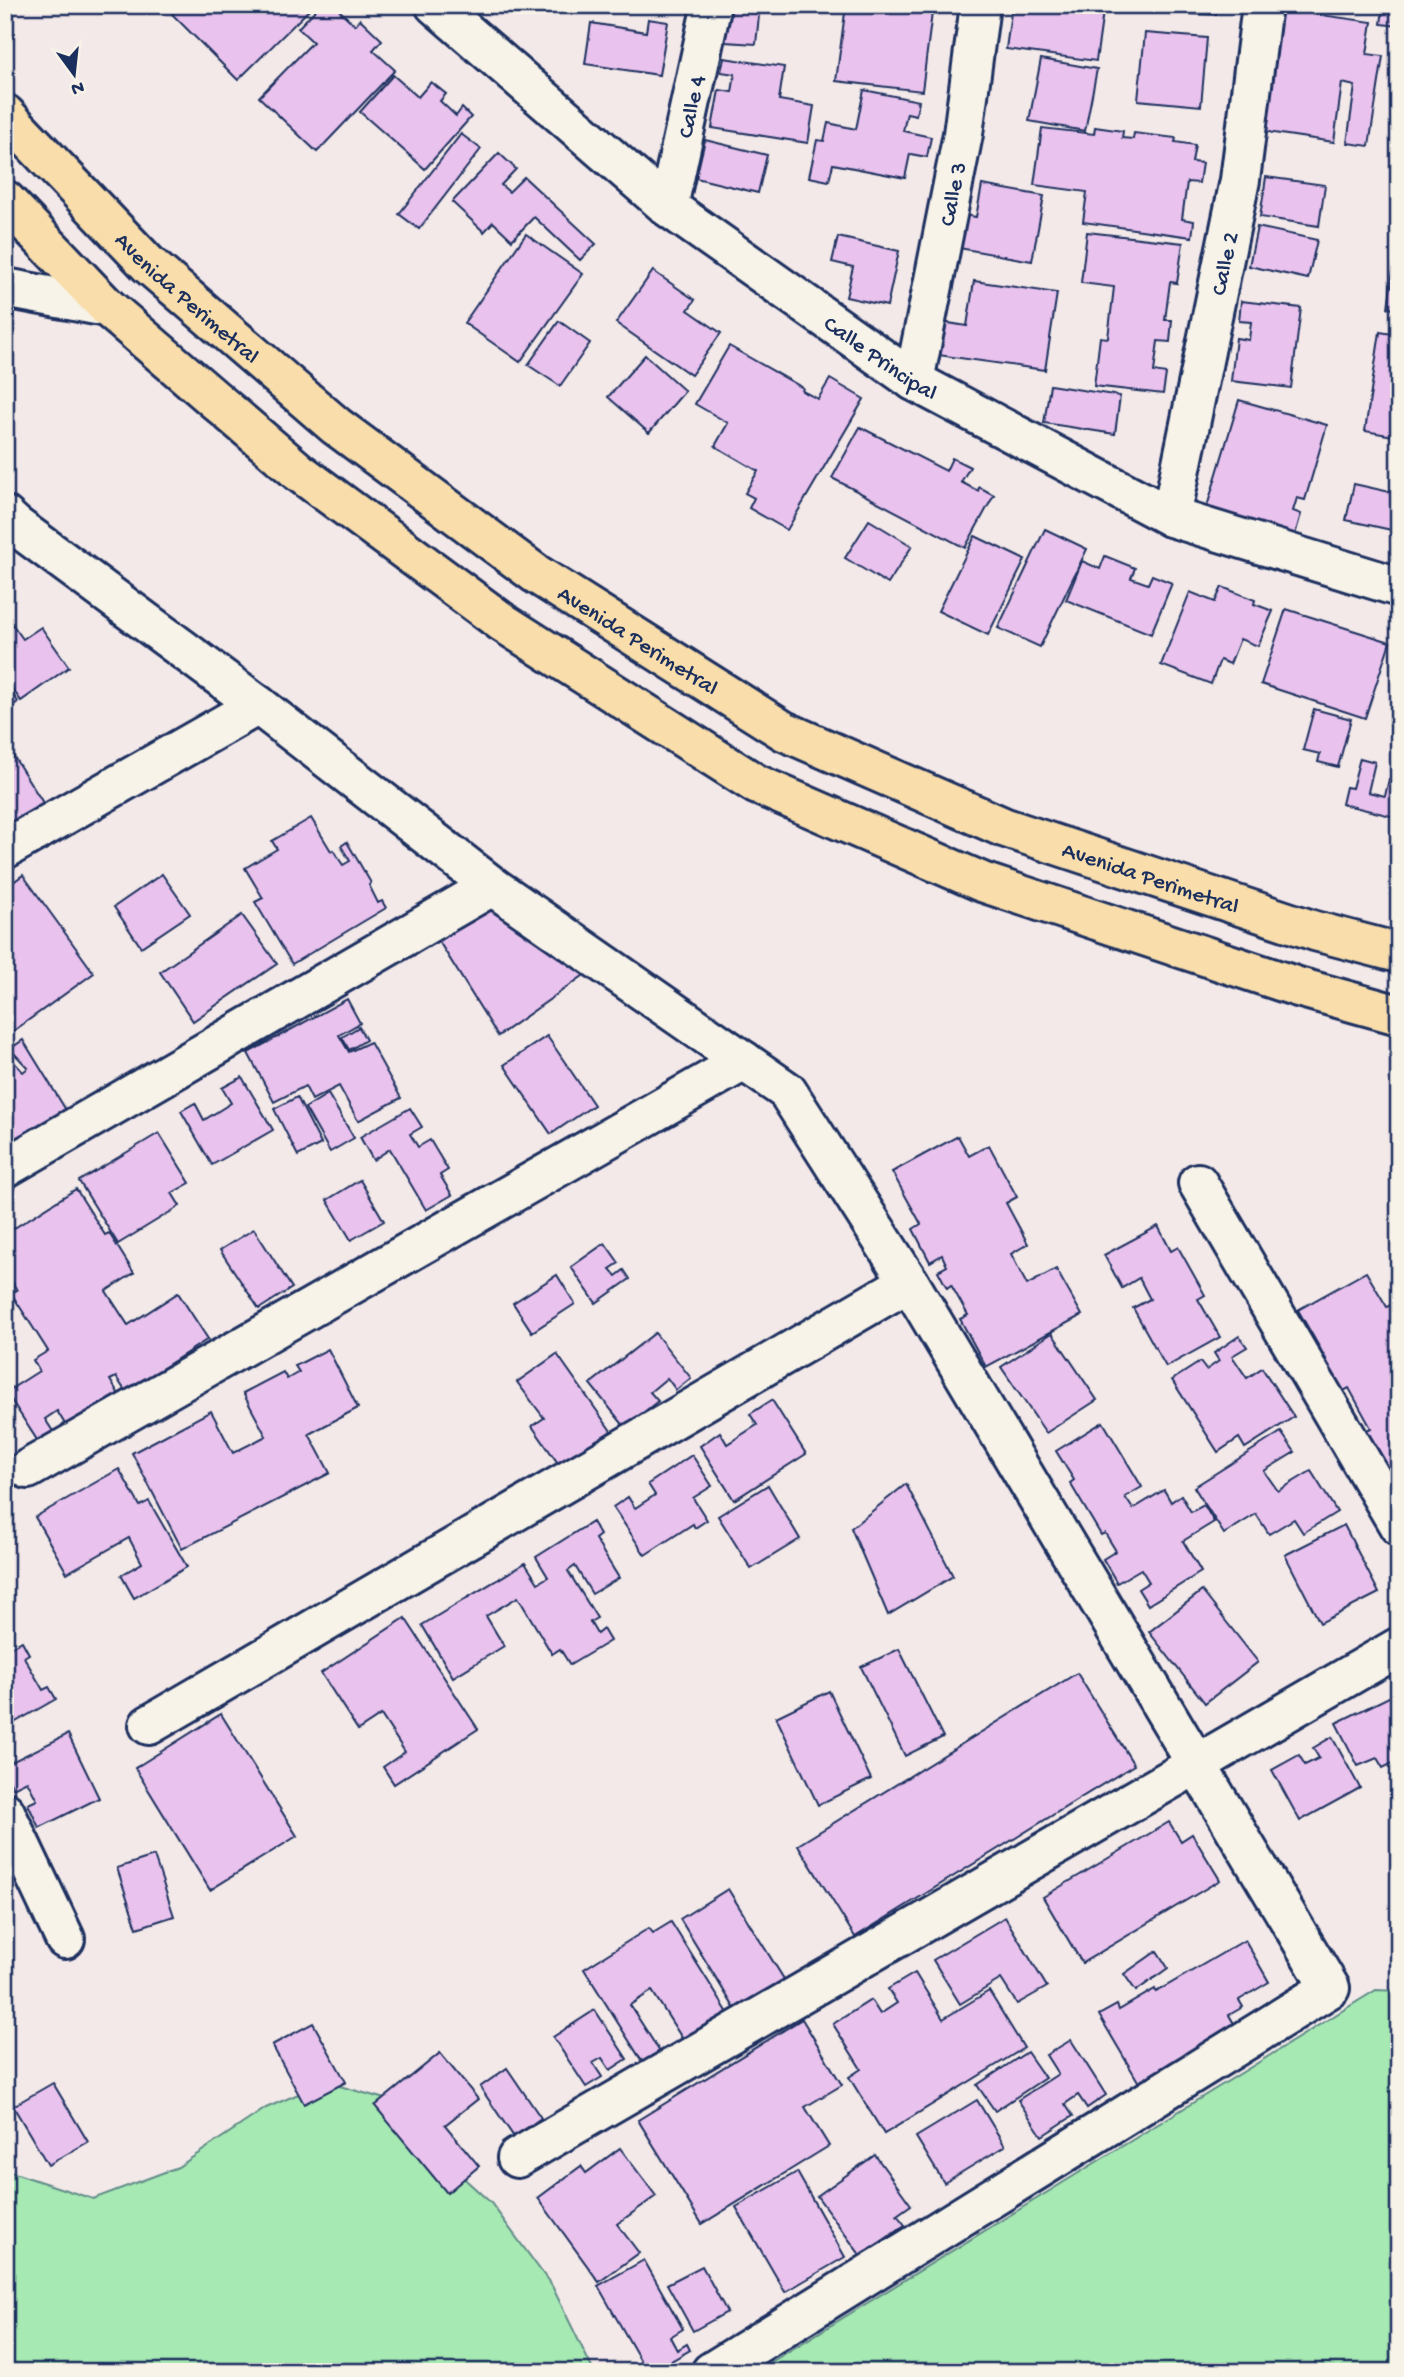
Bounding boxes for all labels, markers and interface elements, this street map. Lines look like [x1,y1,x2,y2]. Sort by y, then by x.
north arrow [38,38,108,108]
street label: Calle 4 [673,73,713,141]
text: N [69,74,86,100]
street label: Calle 3 [935,160,974,229]
street label: Avenida Perimetral [108,228,264,371]
street label: Calle 2 [1207,230,1246,298]
street label: Calle Principal [817,311,941,408]
street label: Avenida Perimetral [552,581,722,703]
street label: Avenida Perimetral [1058,838,1242,922]

